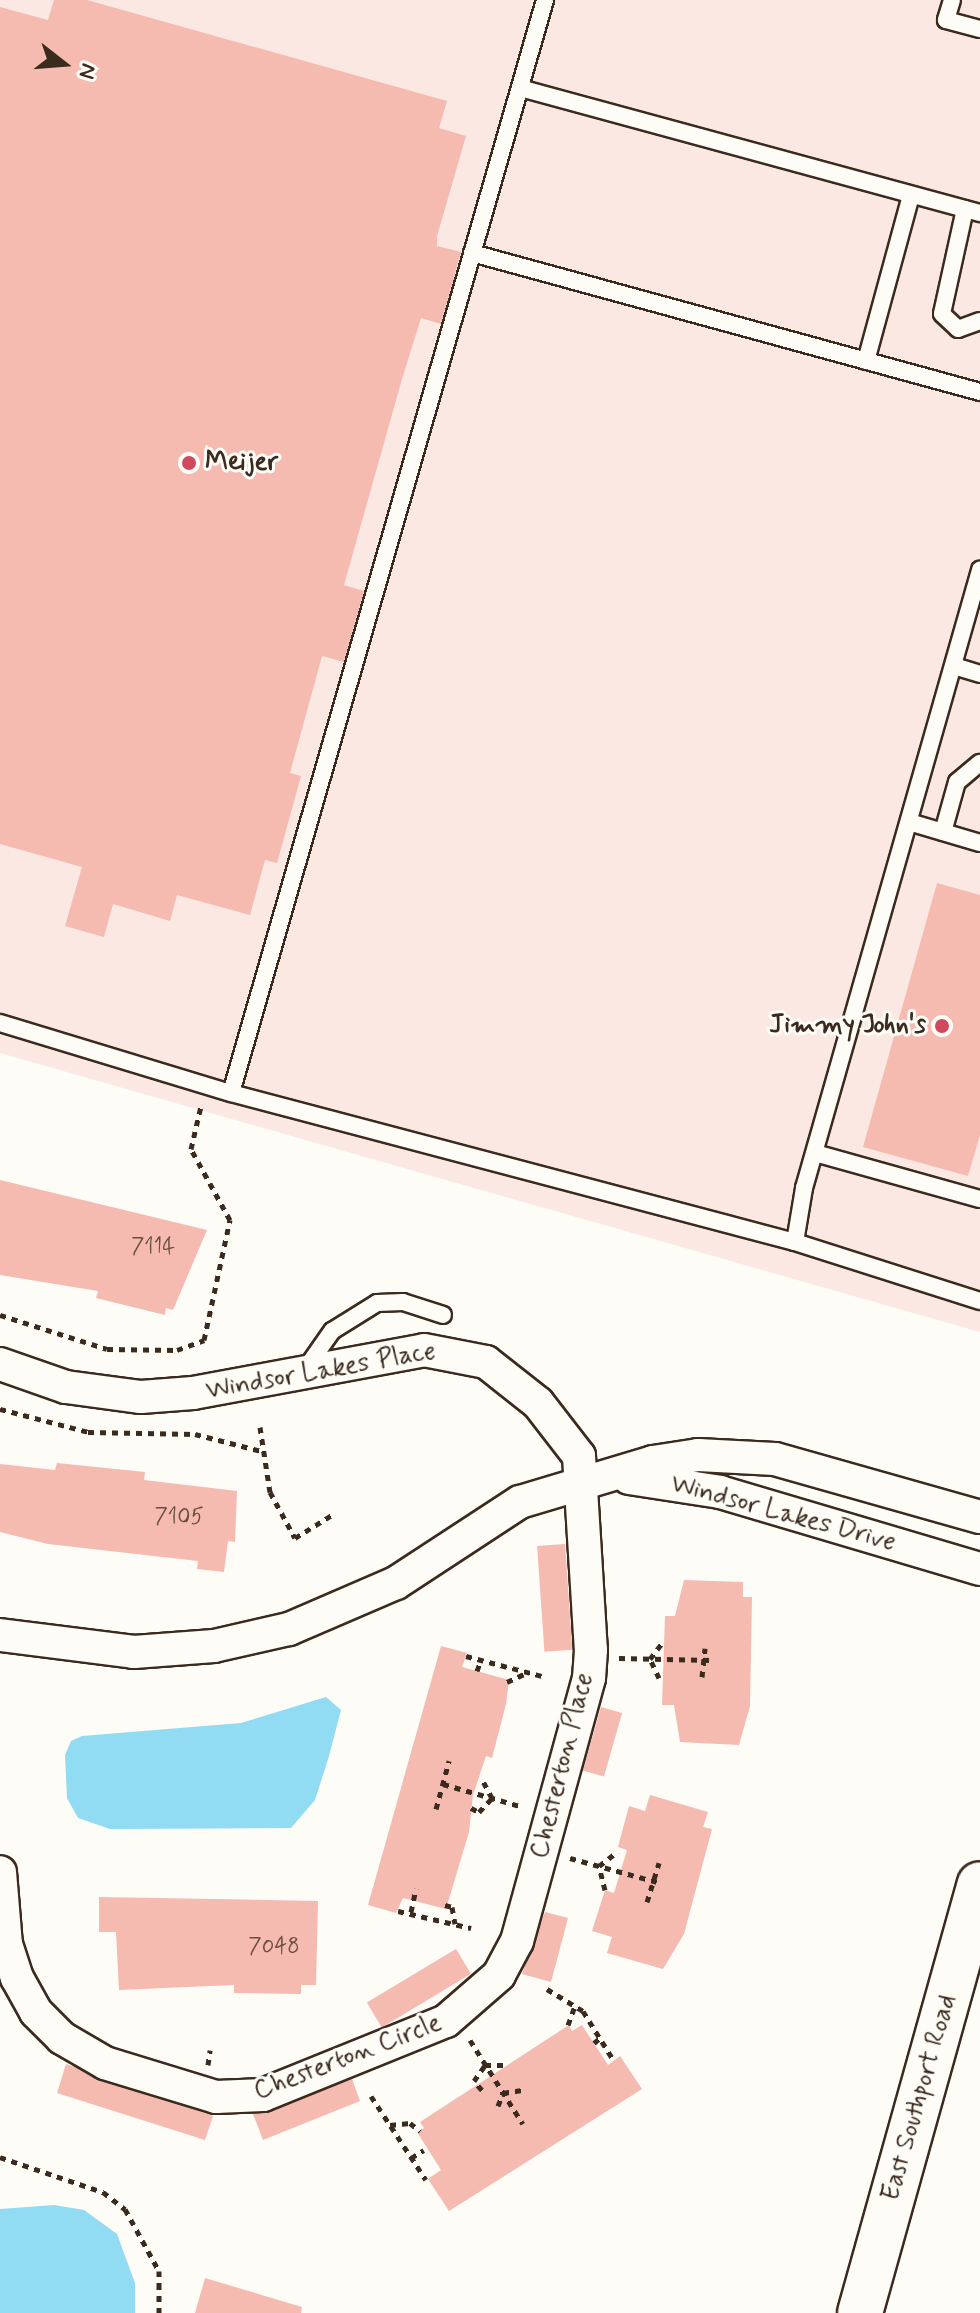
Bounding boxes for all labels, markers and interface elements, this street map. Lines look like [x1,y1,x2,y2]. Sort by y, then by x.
north arrow [24,24,104,104]
text: N [71,60,102,82]
place label: Meijer [205,447,278,479]
marker: Meijer [180,454,198,472]
place label: Jimmy John's [758,1010,926,1042]
marker: Jimmy John's [933,1017,951,1035]
house number: 7114 [131,1235,175,1261]
street label: Windsor Lakes Place [206,1337,436,1407]
street label: Windsor Lakes Drive [669,1469,897,1559]
house number: 7105 [154,1505,204,1531]
street label: Chesterton Place [525,1670,601,1862]
house number: 7048 [248,1935,300,1961]
street label: East Southport Road [876,1991,964,2205]
street label: Chesterton Circle [250,2008,446,2108]

